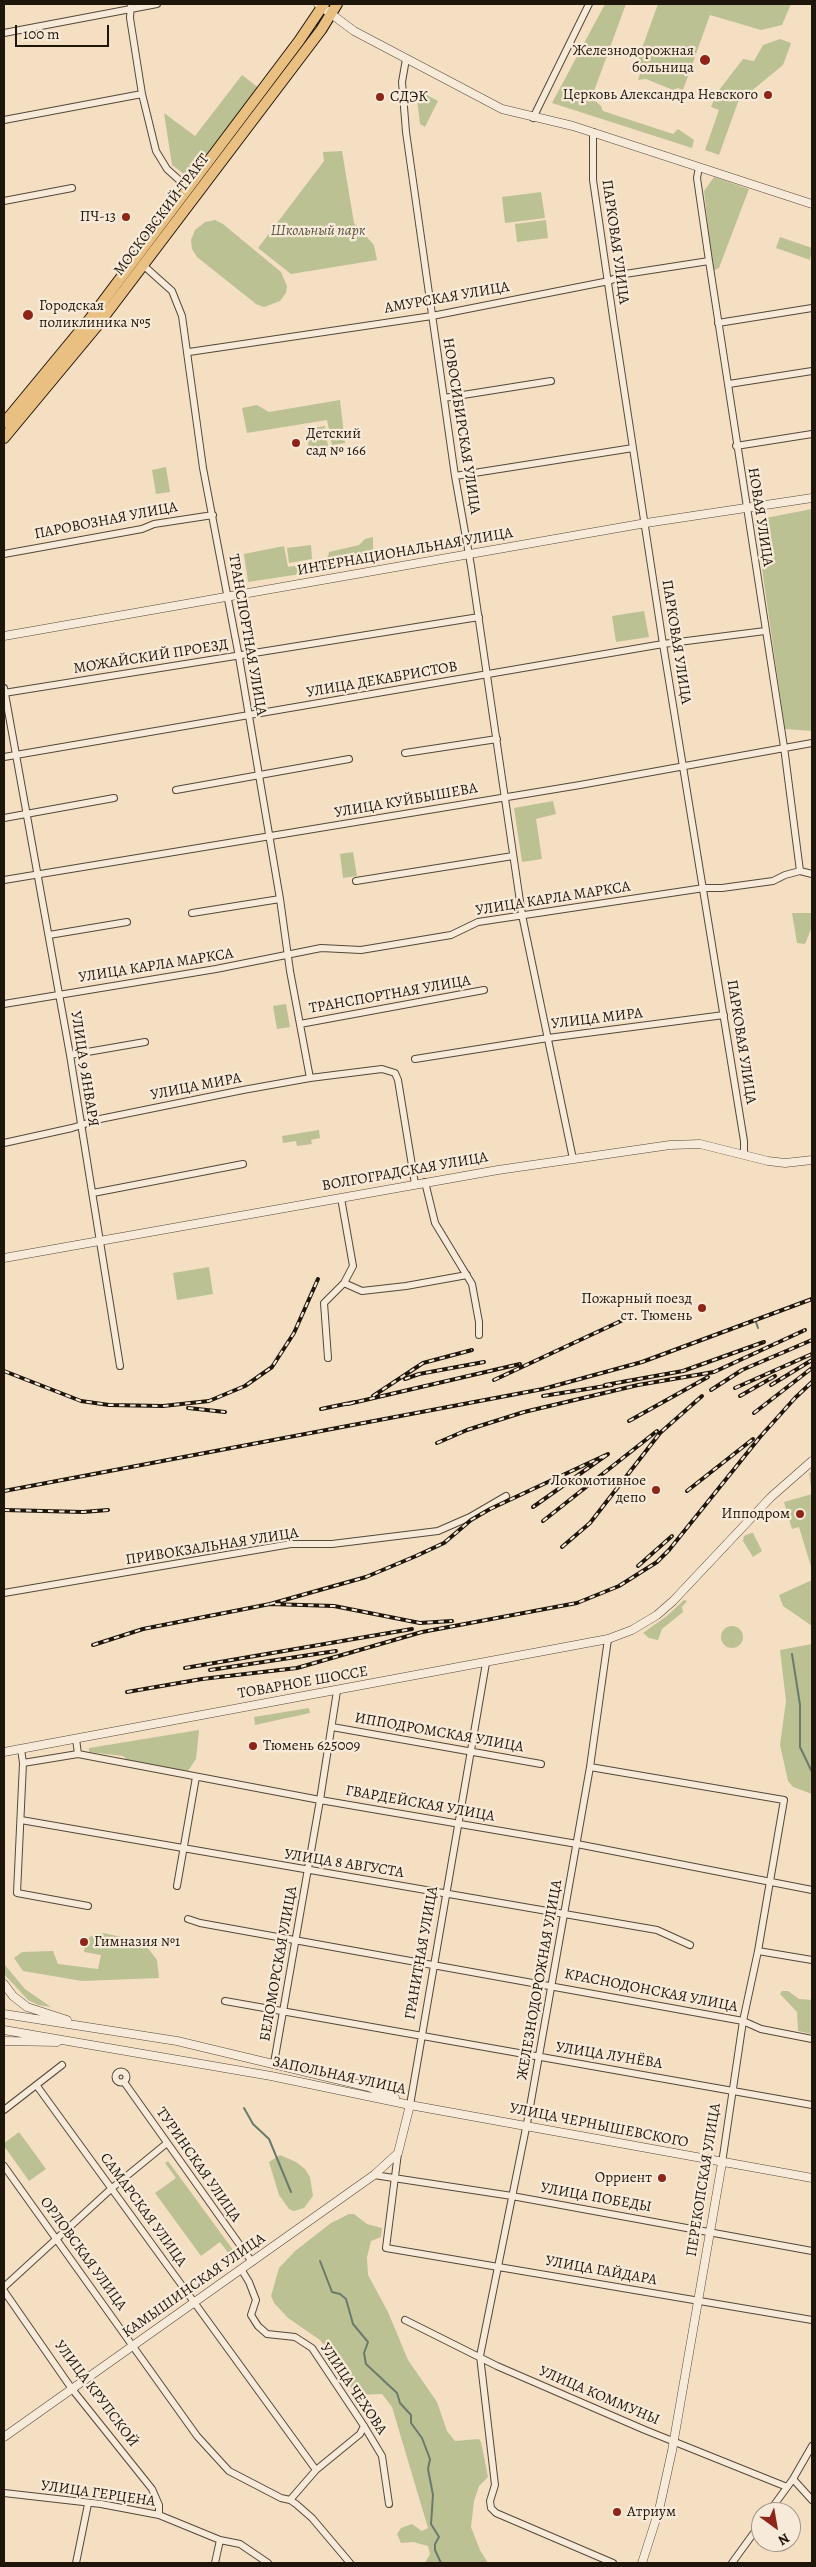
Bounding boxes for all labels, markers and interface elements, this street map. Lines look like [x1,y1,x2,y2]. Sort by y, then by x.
scale bar [18,15,111,47]
text: 100 m [23,24,60,44]
place label: Железнодорожная больница [573,42,694,77]
marker: Железнодорожная больница [698,53,712,67]
place label: Церковь Александра Невского [563,86,758,104]
place label: СДЭК [390,88,428,106]
marker: Церковь Александра Невского [762,89,774,101]
marker: СДЭК [374,91,386,103]
street label: МОСКОВСКИЙ ТРАКТ [110,150,214,280]
street label: ПАРКОВАЯ УЛИЦА [597,179,633,305]
place label: ПЧ-13 [80,208,116,226]
marker: ПЧ-13 [120,211,132,223]
park label: Школьный парк [271,222,365,240]
street label: АМУРСКАЯ УЛИЦА [383,278,511,318]
place label: Городская поликлиника №5 [39,297,151,332]
marker: Городская поликлиника №5 [21,308,35,322]
street label: НОВОСИБИРСКАЯ УЛИЦА [438,336,484,516]
place label: Детский сад № 166 [306,425,366,460]
marker: Детский сад № 166 [290,437,302,449]
street label: НОВАЯ УЛИЦА [743,466,777,568]
street label: ПАРОВОЗНАЯ УЛИЦА [33,498,179,544]
street label: ИНТЕРНАЦИОНАЛЬНАЯ УЛИЦА [296,524,514,580]
street label: ТРАНСПОРТНАЯ УЛИЦА [224,553,270,717]
street label: ПАРКОВАЯ УЛИЦА [657,579,695,705]
street label: МОЖАЙСКИЙ ПРОЕЗД [72,636,230,678]
street label: УЛИЦА ДЕКАБРИСТОВ [305,658,459,702]
street label: УЛИЦА КУЙБЫШЕВА [333,780,479,822]
street label: УЛИЦА КАРЛА МАРКСА [474,878,632,920]
street label: УЛИЦА КАРЛА МАРКСА [77,945,235,987]
street label: ТРАНСПОРТНАЯ УЛИЦА [308,972,472,1018]
street label: ПАРКОВАЯ УЛИЦА [722,979,760,1105]
street label: УЛИЦА МИРА [550,1004,644,1034]
street label: УЛИЦА 9 ЯНВАРЯ [66,1010,102,1128]
street label: УЛИЦА МИРА [149,1069,243,1105]
street label: ВОЛГОГРАДСКАЯ УЛИЦА [321,1149,489,1195]
place label: Пожарный поезд ст. Тюмень [581,1290,692,1325]
marker: Пожарный поезд ст. Тюмень [696,1302,708,1314]
place label: Локомотивное депо [550,1472,646,1507]
marker: Локомотивное депо [650,1484,662,1496]
place label: Ипподром [721,1505,790,1523]
marker: Ипподром [794,1508,806,1520]
street label: ПРИВОКЗАЛЬНАЯ УЛИЦА [124,1524,300,1570]
street label: ТОВАРНОЕ ШОССЕ [237,1663,369,1703]
street label: ИППОДРОМСКАЯ УЛИЦА [353,1709,525,1757]
place label: Тюмень 625009 [263,1737,360,1755]
marker: Тюмень 625009 [247,1740,259,1752]
street label: ГВАРДЕЙСКАЯ УЛИЦА [344,1782,496,1826]
street label: УЛИЦА 8 АВГУСТА [283,1846,405,1882]
street label: ЖЕЛЕЗНОДОРОЖНАЯ УЛИЦА [514,1878,566,2082]
street label: БЕЛОМОРСКАЯ УЛИЦА [256,1885,302,2043]
street label: ГРАНИТНАЯ УЛИЦА [401,1885,443,2021]
place label: Гимназия №1 [94,1933,180,1951]
marker: Гимназия №1 [78,1936,90,1948]
street label: КРАСНОДОНСКАЯ УЛИЦА [563,1965,739,2017]
street label: УЛИЦА ЛУНЁВА [554,2039,664,2073]
street label: ЗАПОЛЬНАЯ УЛИЦА [271,2053,407,2099]
street label: УЛИЦА ЧЕРНЫШЕВСКОГО [508,2100,690,2152]
street label: ПЕРЕКОПСКАЯ УЛИЦА [683,2102,725,2258]
street label: ТУРИНСКАЯ УЛИЦА [152,2104,244,2226]
street label: САМАРСКАЯ УЛИЦА [96,2150,190,2270]
place label: Орриент [595,2169,652,2187]
marker: Орриент [656,2172,668,2184]
street label: УЛИЦА ПОБЕДЫ [539,2179,653,2217]
street label: ОРЛОВСКАЯ УЛИЦА [36,2194,130,2314]
street label: КАМЫШИНСКАЯ УЛИЦА [119,2230,269,2342]
street label: УЛИЦА ГАЙДАРА [544,2252,658,2290]
street label: УЛИЦА КРУПСКОЙ [50,2337,142,2451]
street label: УЛИЦА ЧЕХОВА [316,2340,390,2438]
street label: УЛИЦА КОММУНЫ [536,2362,662,2430]
street label: УЛИЦА ГЕРЦЕНА [40,2477,156,2511]
north arrow [751,2502,801,2552]
place label: Атриум [627,2503,676,2521]
marker: Атриум [611,2506,623,2518]
text: N [774,2529,793,2550]

